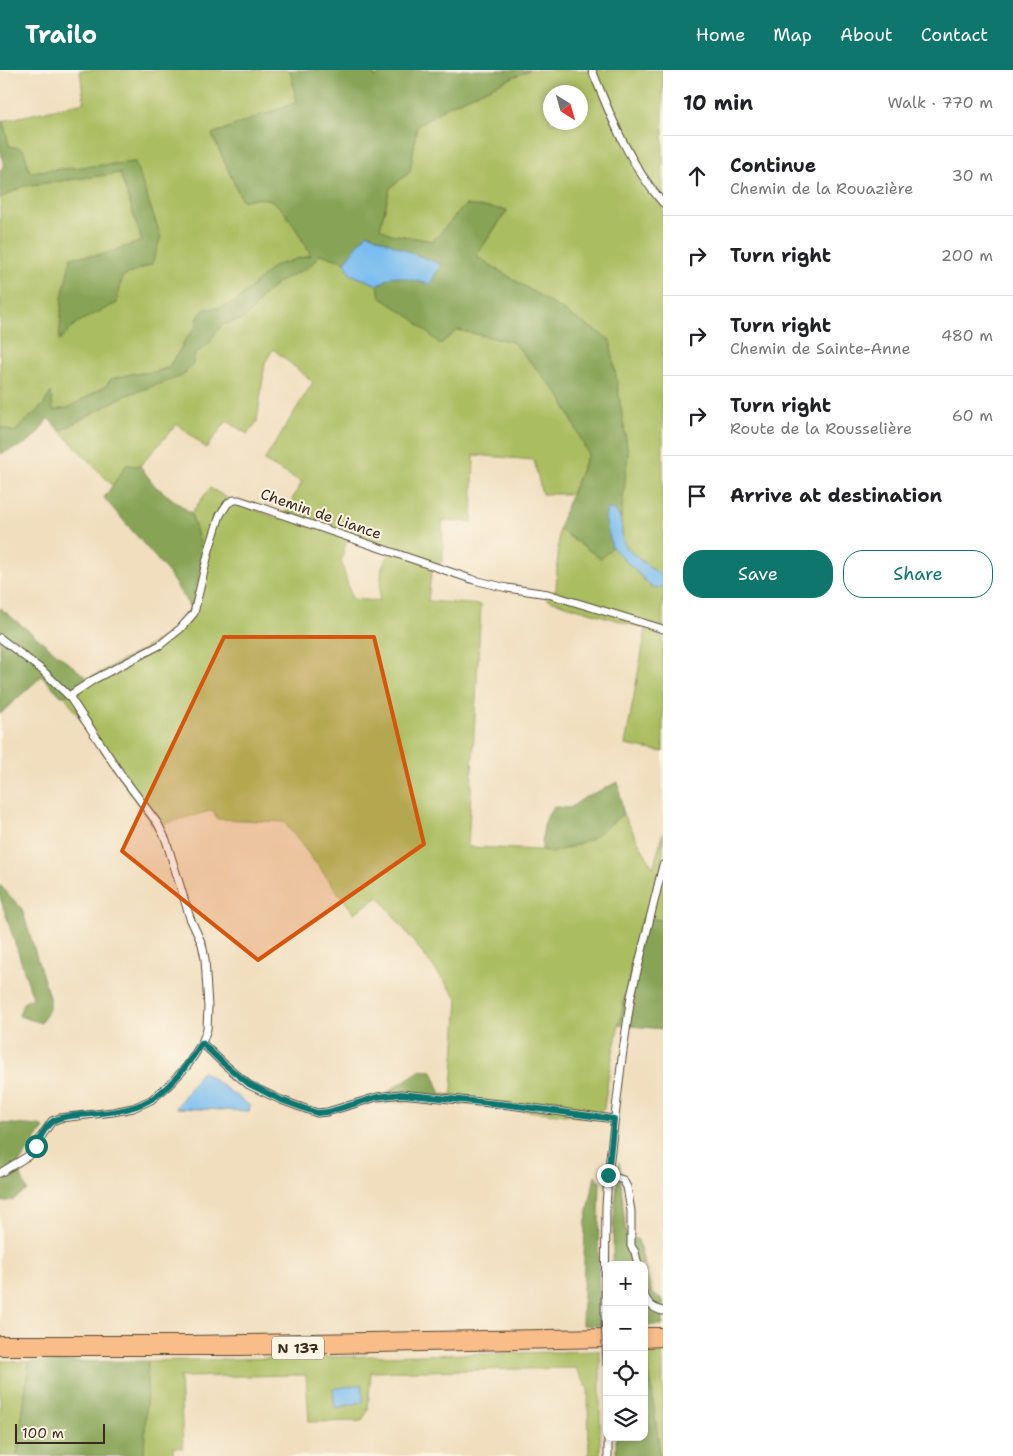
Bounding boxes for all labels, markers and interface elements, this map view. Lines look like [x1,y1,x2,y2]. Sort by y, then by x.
text: Trailo [25,19,97,51]
text: Home [696,23,745,47]
text: Map [773,23,812,47]
text: About [840,23,893,47]
text: Contact [921,23,988,47]
north arrow [543,85,588,130]
text: 10 min [683,89,753,117]
text: Walk · 770 m [887,92,993,113]
text: Continue [730,153,816,178]
icon: ahead [683,162,711,190]
text: 30 m [952,165,993,186]
text: Chemin de la Rouazière [730,178,913,199]
icon: right [683,242,711,270]
text: Turn right [730,243,831,268]
text: 200 m [941,245,993,266]
text: Turn right [730,313,831,338]
icon: right [683,322,711,350]
text: 480 m [941,325,993,346]
text: Chemin de Sainte-Anne [730,338,911,359]
text: Turn right [730,393,831,418]
icon: right [683,402,711,430]
text: 60 m [952,405,993,426]
text: Route de la Rousselière [730,418,912,439]
icon: arrive [683,482,711,510]
text: Arrive at destination [730,483,942,508]
street label: Chemin de Liance [258,484,384,544]
button: Save [683,550,833,598]
button: Share [843,550,993,598]
route start [25,1135,48,1158]
route end [597,1164,620,1187]
map controls [603,1261,648,1441]
button: + [603,1261,648,1306]
button: − [603,1306,648,1351]
road number: N 137 [272,1336,324,1360]
button: locate [603,1351,648,1396]
button: layers [603,1396,648,1441]
scale bar [15,1421,105,1444]
text: 100 m [22,1424,64,1442]

